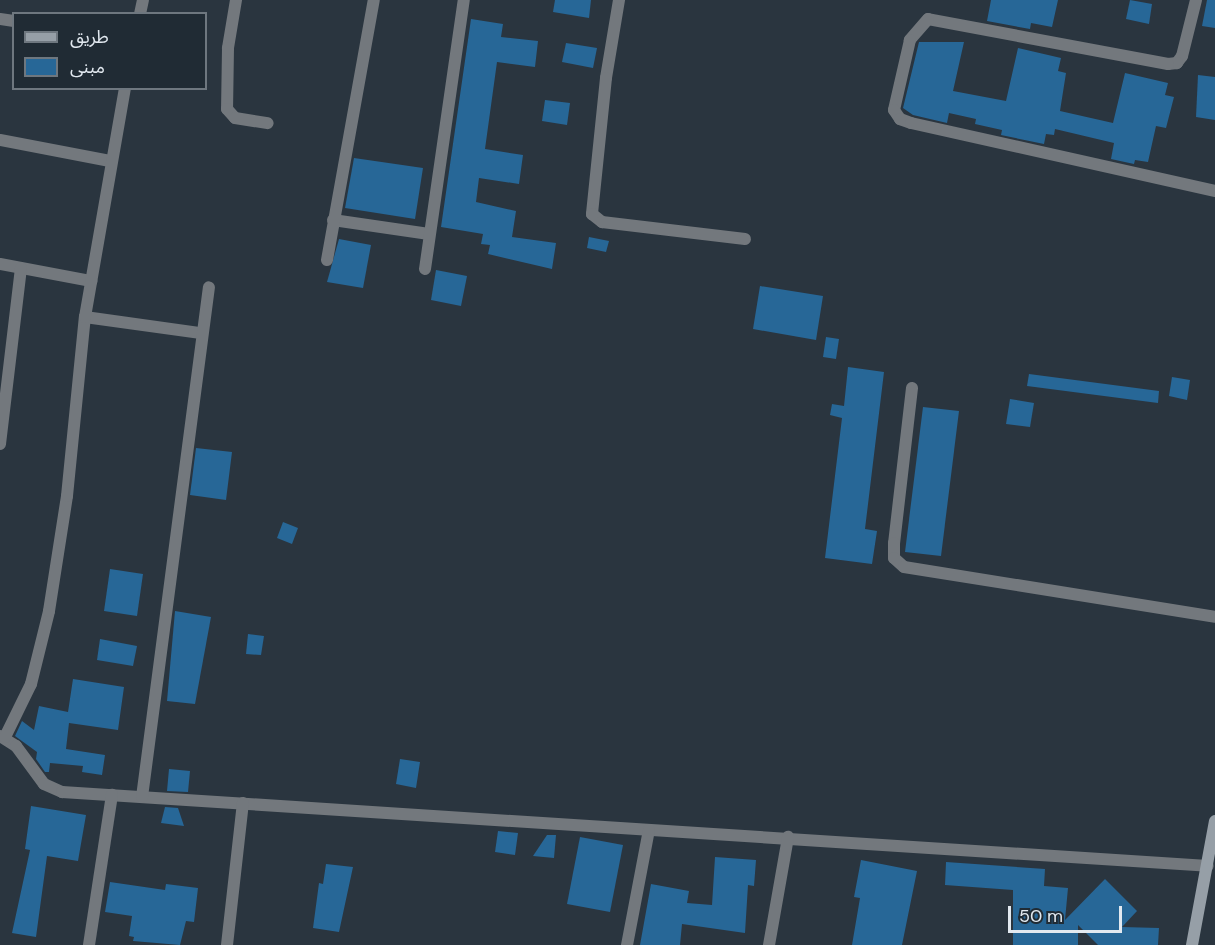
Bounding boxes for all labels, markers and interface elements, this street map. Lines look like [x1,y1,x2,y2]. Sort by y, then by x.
legend [12,12,207,90]
text: طريق [70,25,109,49]
text: مبنى [70,55,105,79]
scale bar [1011,894,1125,932]
text: 50 m [1019,904,1063,928]

